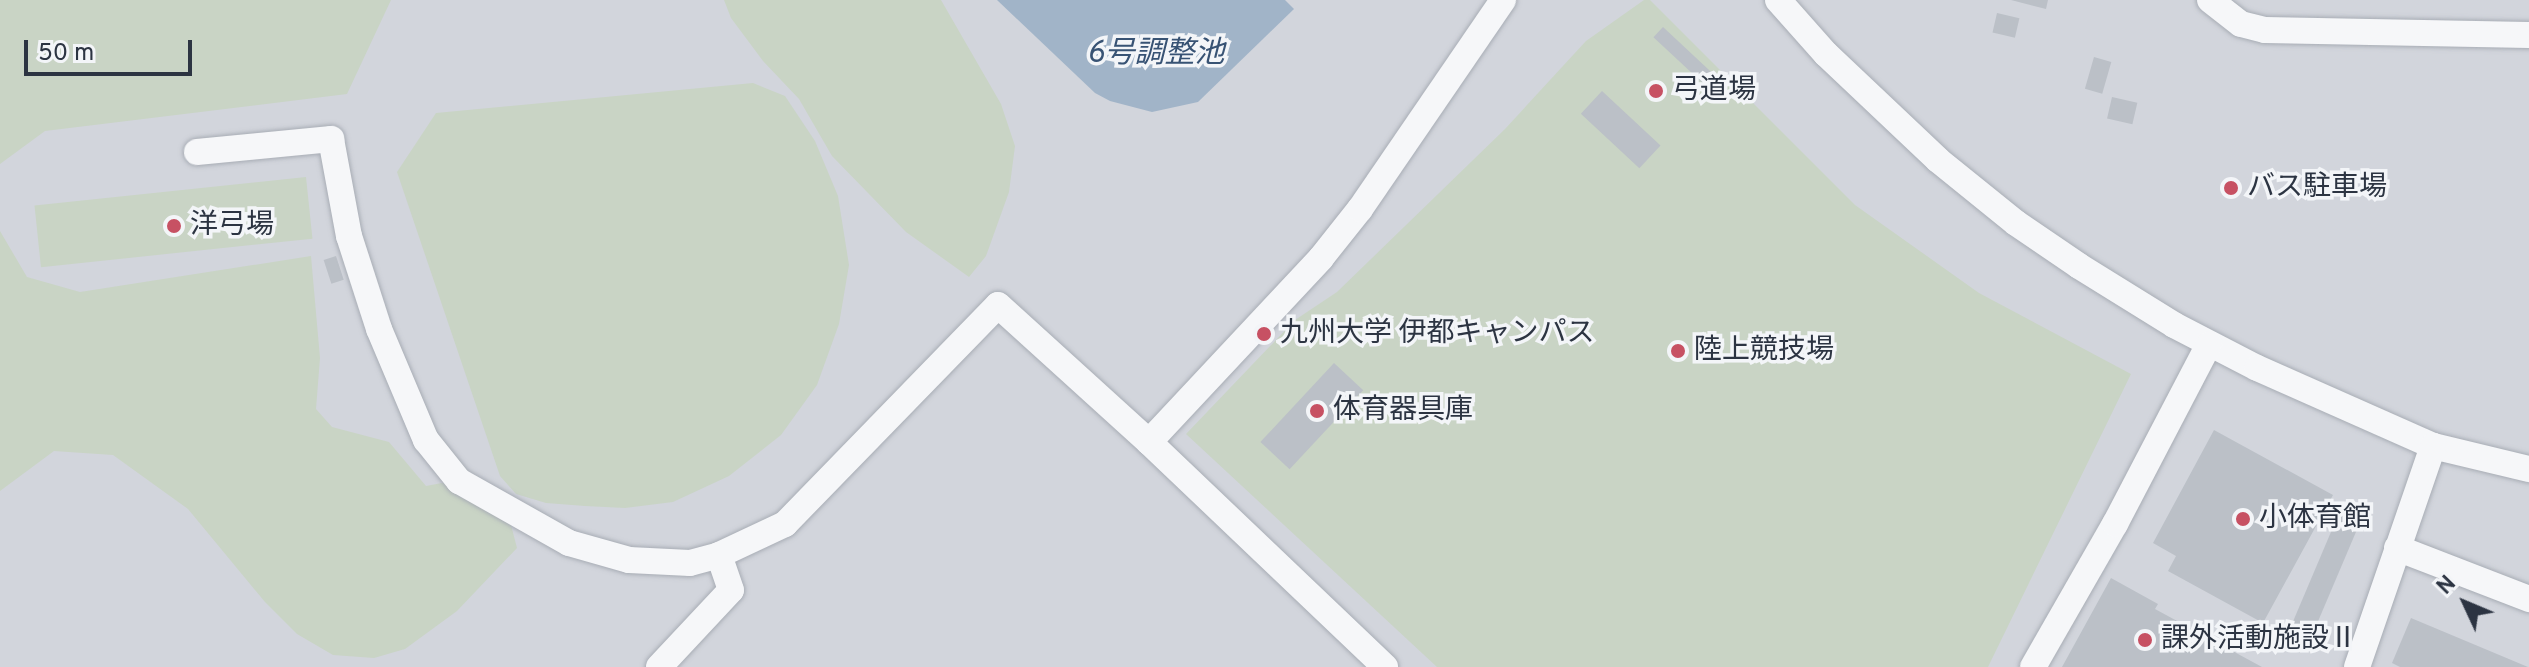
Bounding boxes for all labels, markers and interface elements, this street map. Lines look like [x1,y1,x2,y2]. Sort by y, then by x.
scale bar [28,24,196,74]
water label: 6号調整池 [1088,37,1224,73]
text: 50 m [38,39,94,69]
place label: 弓道場 [1672,74,1756,108]
marker: 弓道場 [1647,82,1665,100]
place label: バス駐車場 [2247,171,2387,205]
marker: バス駐車場 [2222,179,2240,197]
place label: 洋弓場 [190,209,274,243]
marker: 洋弓場 [165,217,183,235]
place label: 九州大学 伊都キャンパス [1280,317,1595,351]
marker: 九州大学 伊都キャンパス [1255,325,1273,343]
place label: 陸上競技場 [1694,334,1834,368]
marker: 陸上競技場 [1669,342,1687,360]
place label: 体育器具庫 [1333,394,1473,428]
marker: 体育器具庫 [1308,402,1326,420]
place label: 小体育館 [2259,502,2371,536]
marker: 小体育館 [2234,510,2252,528]
north arrow [2425,563,2505,643]
text: N [2432,571,2463,601]
place label: 課外活動施設Ⅱ [2161,623,2357,657]
marker: 課外活動施設Ⅱ [2136,631,2154,649]

